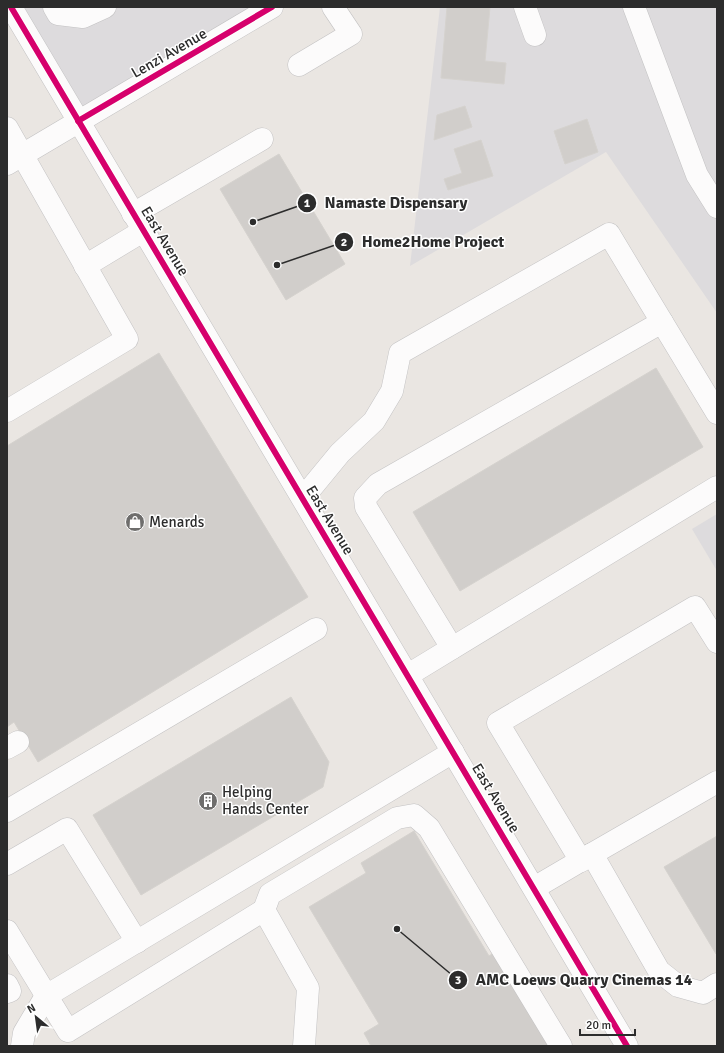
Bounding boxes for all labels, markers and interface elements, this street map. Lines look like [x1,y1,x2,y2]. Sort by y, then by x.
street label: Lenzi Avenue [128,24,210,82]
callout: Namaste Dispensary [297,189,476,217]
text: Namaste Dispensary [325,193,467,213]
text: 1 [304,196,311,211]
street label: East Avenue [137,203,193,279]
callout: Home2Home Project [334,228,513,256]
text: Home2Home Project [362,232,504,252]
text: 2 [341,235,347,250]
street label: East Avenue [302,482,358,558]
shop icon: Menards [124,511,146,533]
place label: Menards [149,513,205,531]
street label: East Avenue [468,760,524,836]
place label: Helping Hands Center [222,783,309,818]
building icon: Helping Hands Center [197,790,219,812]
callout: AMC Loews Quarry Cinemas 14 [448,966,701,994]
text: AMC Loews Quarry Cinemas 14 [476,970,693,990]
text: 3 [455,973,461,988]
north arrow [16,997,56,1037]
text: N [25,1001,38,1016]
scale bar [580,1011,635,1037]
text: 20 m [586,1018,611,1033]

